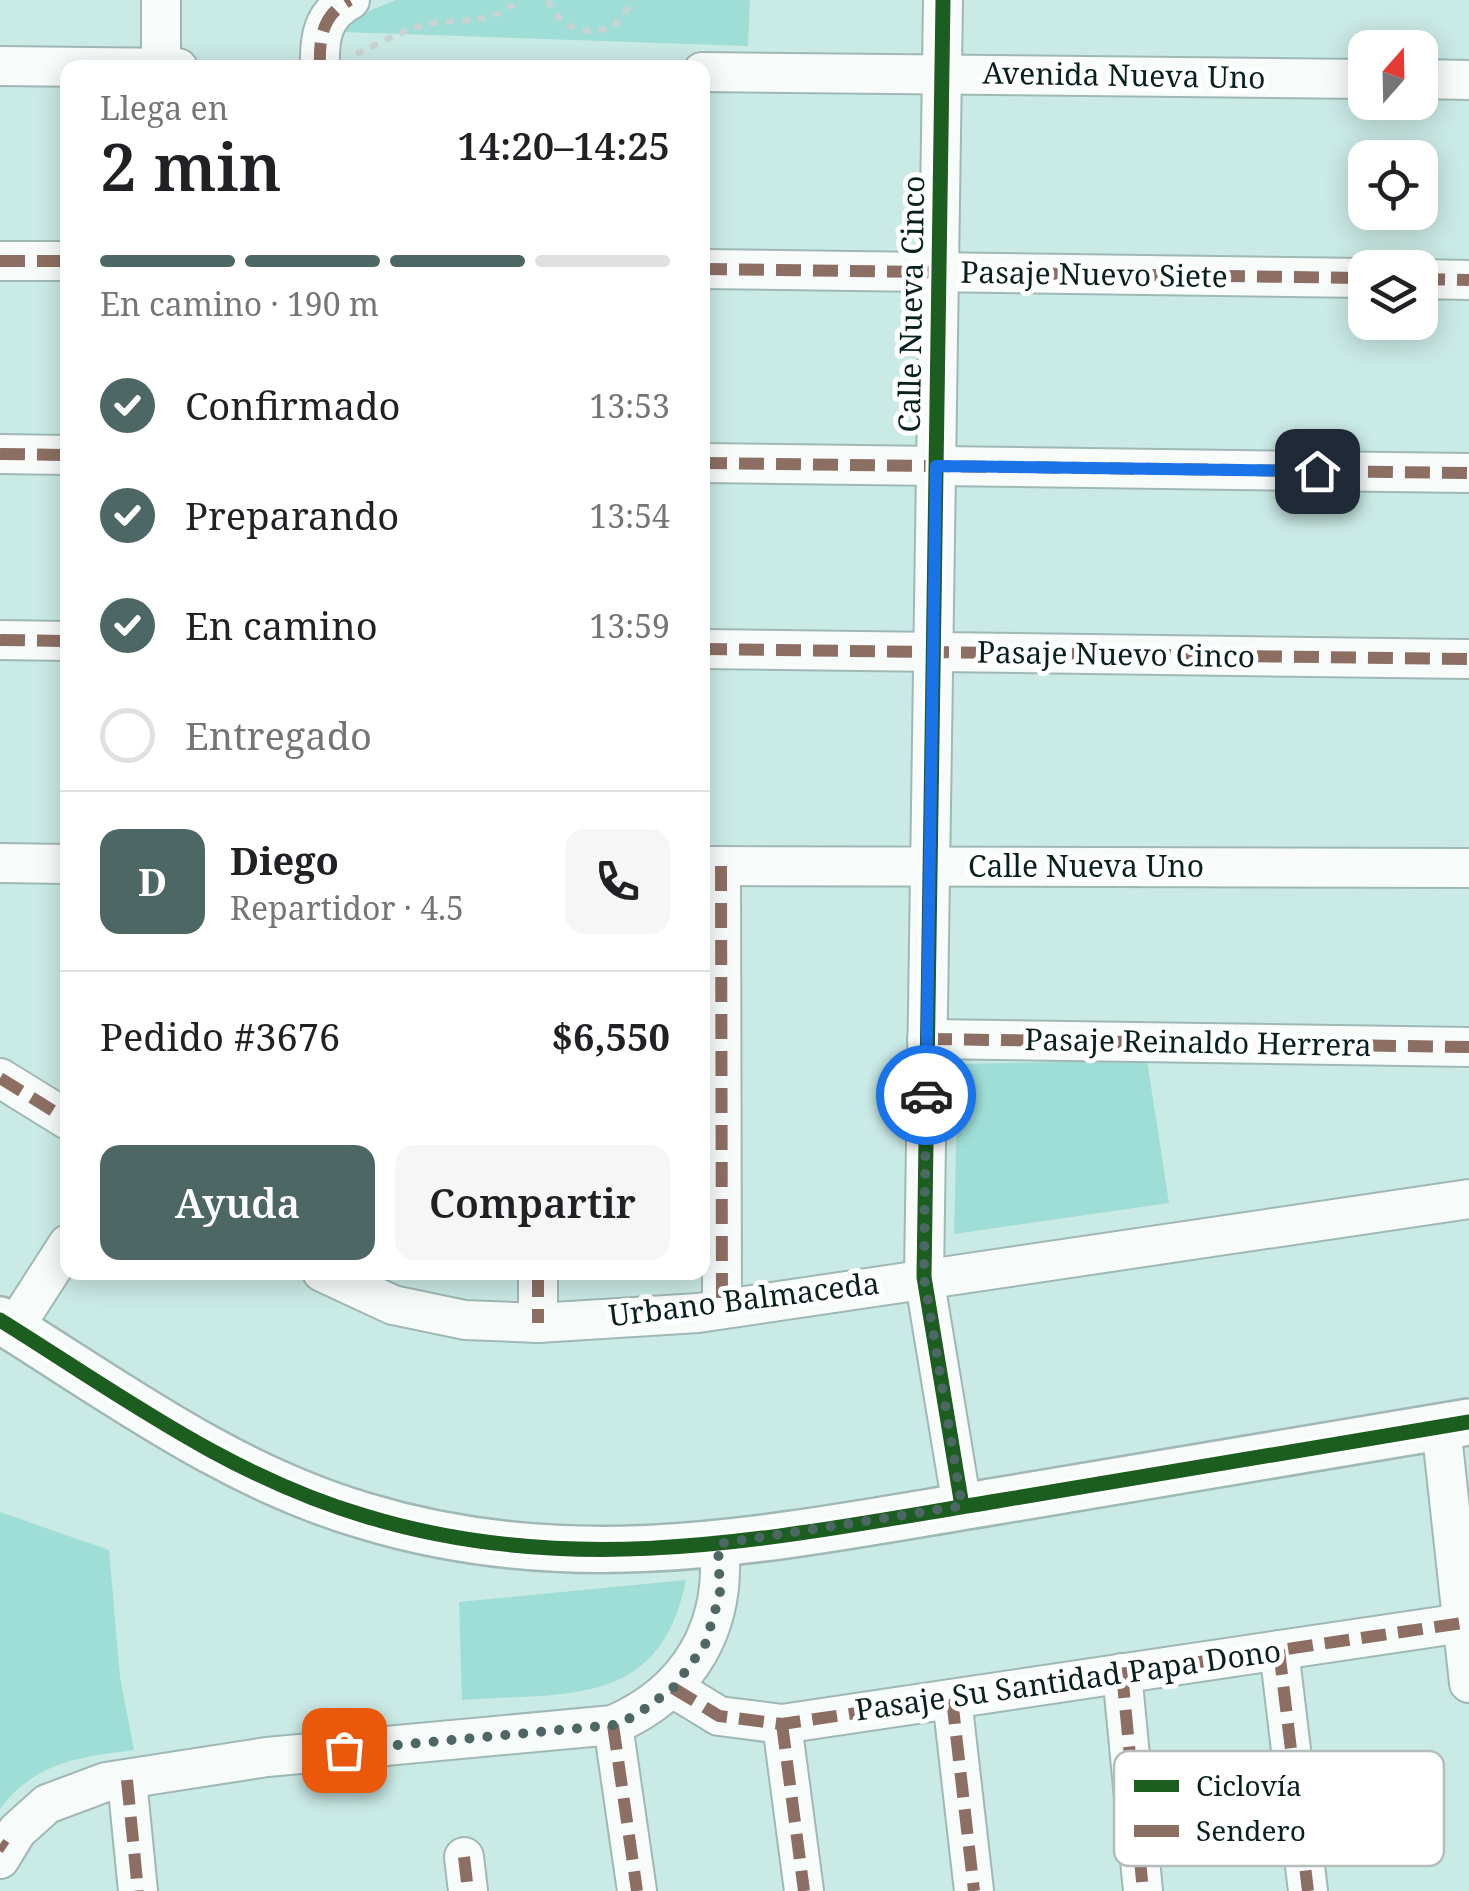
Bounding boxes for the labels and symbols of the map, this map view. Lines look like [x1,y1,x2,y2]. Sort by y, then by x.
north arrow [1348,30,1438,120]
street label: Avenida Nueva Uno [982,52,1266,97]
street label: Calle Nueva Cinco [888,175,933,433]
street label: Pasaje Nuevo Siete [960,251,1228,296]
pin [1275,429,1360,514]
street label: Pasaje Nuevo Cinco [977,631,1255,676]
street label: Calle Nueva Uno [968,845,1204,886]
street label: Pasaje Reinaldo Herrera [1024,1018,1372,1065]
courier [876,1045,976,1145]
street label: Urbano Balmaceda [606,1262,882,1335]
street label: Pasaje Su Santidad Papa Dono [852,1629,1283,1730]
pin [302,1708,387,1793]
legend [1114,1751,1444,1866]
text: Ciclovía [1196,1766,1302,1804]
text: Sendero [1196,1811,1306,1849]

